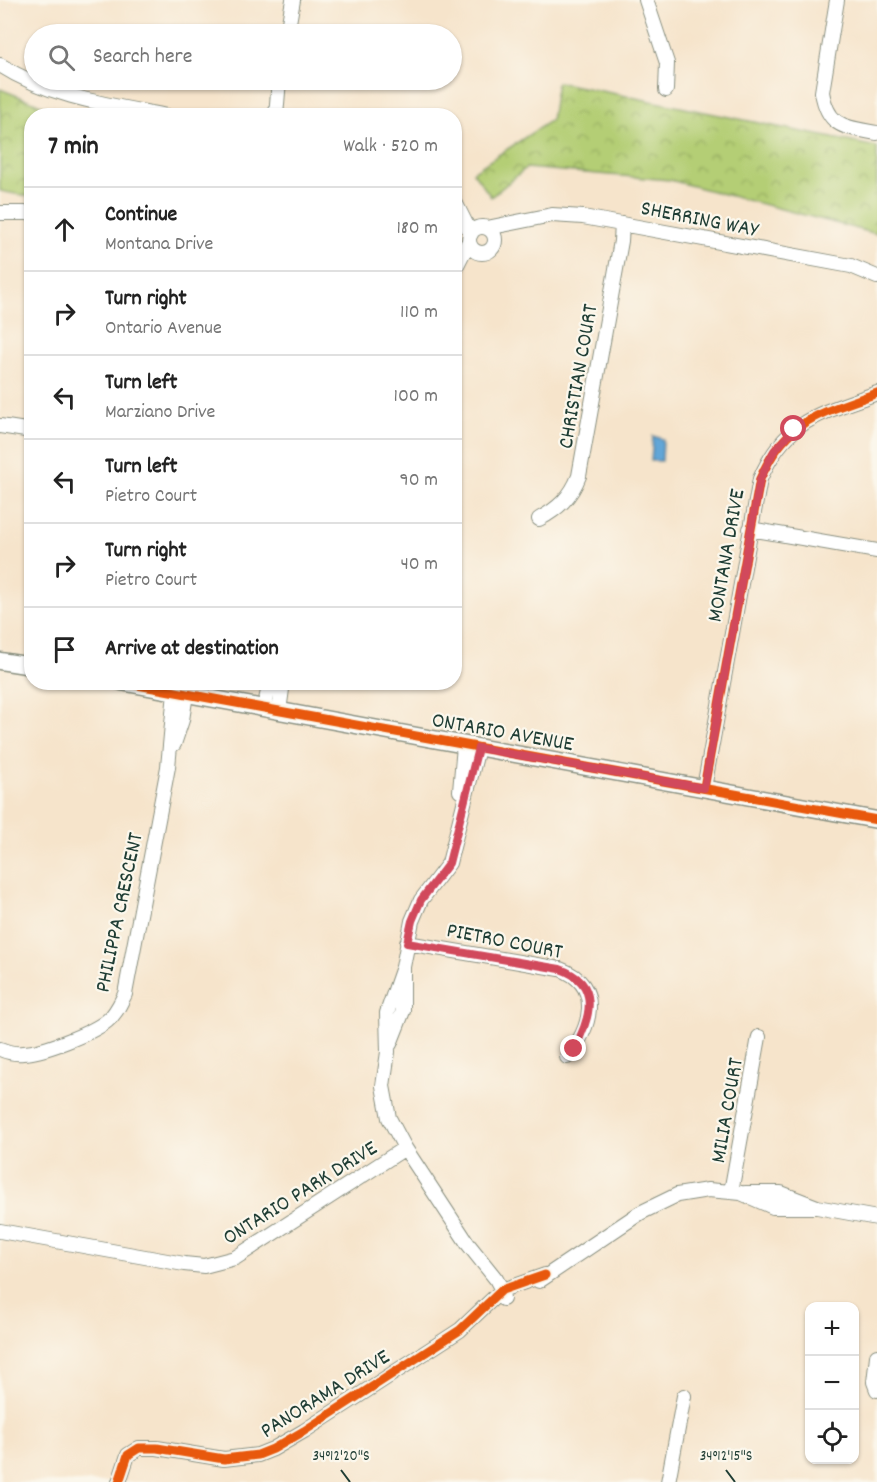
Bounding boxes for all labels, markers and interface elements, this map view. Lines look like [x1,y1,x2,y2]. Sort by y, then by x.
search box [24,24,462,90]
icon: search [45,41,78,74]
text: Search here [93,42,192,73]
text: 7 min [48,129,99,166]
text: Walk · 520 m [343,133,438,161]
street label: SHERRING WAY [638,194,762,247]
text: Continue [105,200,177,231]
icon: ahead [48,213,81,246]
text: 180 m [396,215,438,243]
text: Montana Drive [105,231,213,259]
text: Turn right [105,284,187,315]
icon: right [48,297,81,330]
text: 110 m [400,299,438,327]
street label: CHRISTIAN COURT [551,302,607,451]
text: Ontario Avenue [105,315,222,343]
text: Turn left [105,368,177,399]
icon: left [48,381,81,414]
text: 100 m [394,383,438,411]
text: Marziano Drive [105,399,215,427]
route start [780,415,806,441]
text: Turn left [105,452,177,483]
icon: left [48,465,81,498]
text: 90 m [400,467,438,495]
text: Pietro Court [105,483,197,511]
street label: MONTANA DRIVE [700,487,754,625]
text: Turn right [105,536,187,567]
icon: right [48,549,81,582]
text: 40 m [400,551,438,579]
text: Pietro Court [105,567,197,595]
icon: arrive [48,633,81,666]
text: Arrive at destination [105,634,279,665]
street label: ONTARIO AVENUE [429,706,576,761]
street label: PHILIPPA CRESCENT [88,830,153,996]
street label: PIETRO COURT [444,916,565,969]
route end [560,1035,586,1061]
street label: MILIA COURT [704,1055,753,1166]
street label: ONTARIO PARK DRIVE [218,1134,384,1254]
map controls [805,1302,859,1464]
button: + [805,1302,859,1356]
street label: PANORAMA DRIVE [255,1343,397,1447]
button: − [805,1356,859,1410]
button: locate [805,1410,859,1464]
text: 34°12'20"S [312,1446,370,1468]
text: 34°12'15"S [700,1446,752,1468]

